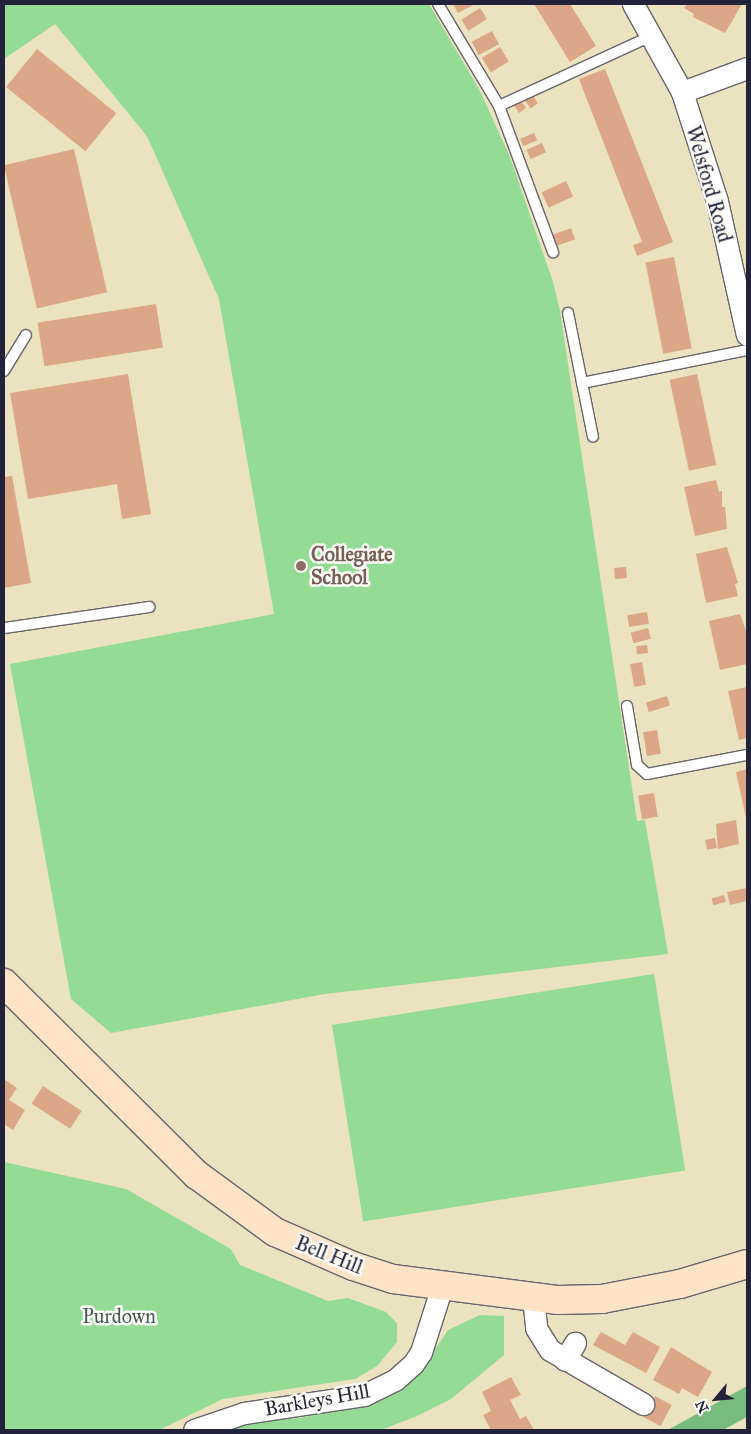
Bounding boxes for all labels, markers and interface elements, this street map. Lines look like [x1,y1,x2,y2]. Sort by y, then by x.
street label: Welsford Road [681,123,737,245]
place label: Collegiate School [311,542,393,589]
marker: Collegiate School [295,560,307,572]
street label: Bell Hill [292,1231,366,1279]
park label: Purdown [82,1304,156,1328]
north arrow [691,1374,741,1424]
street label: Barkleys Hill [262,1379,372,1421]
text: N [692,1397,713,1416]

